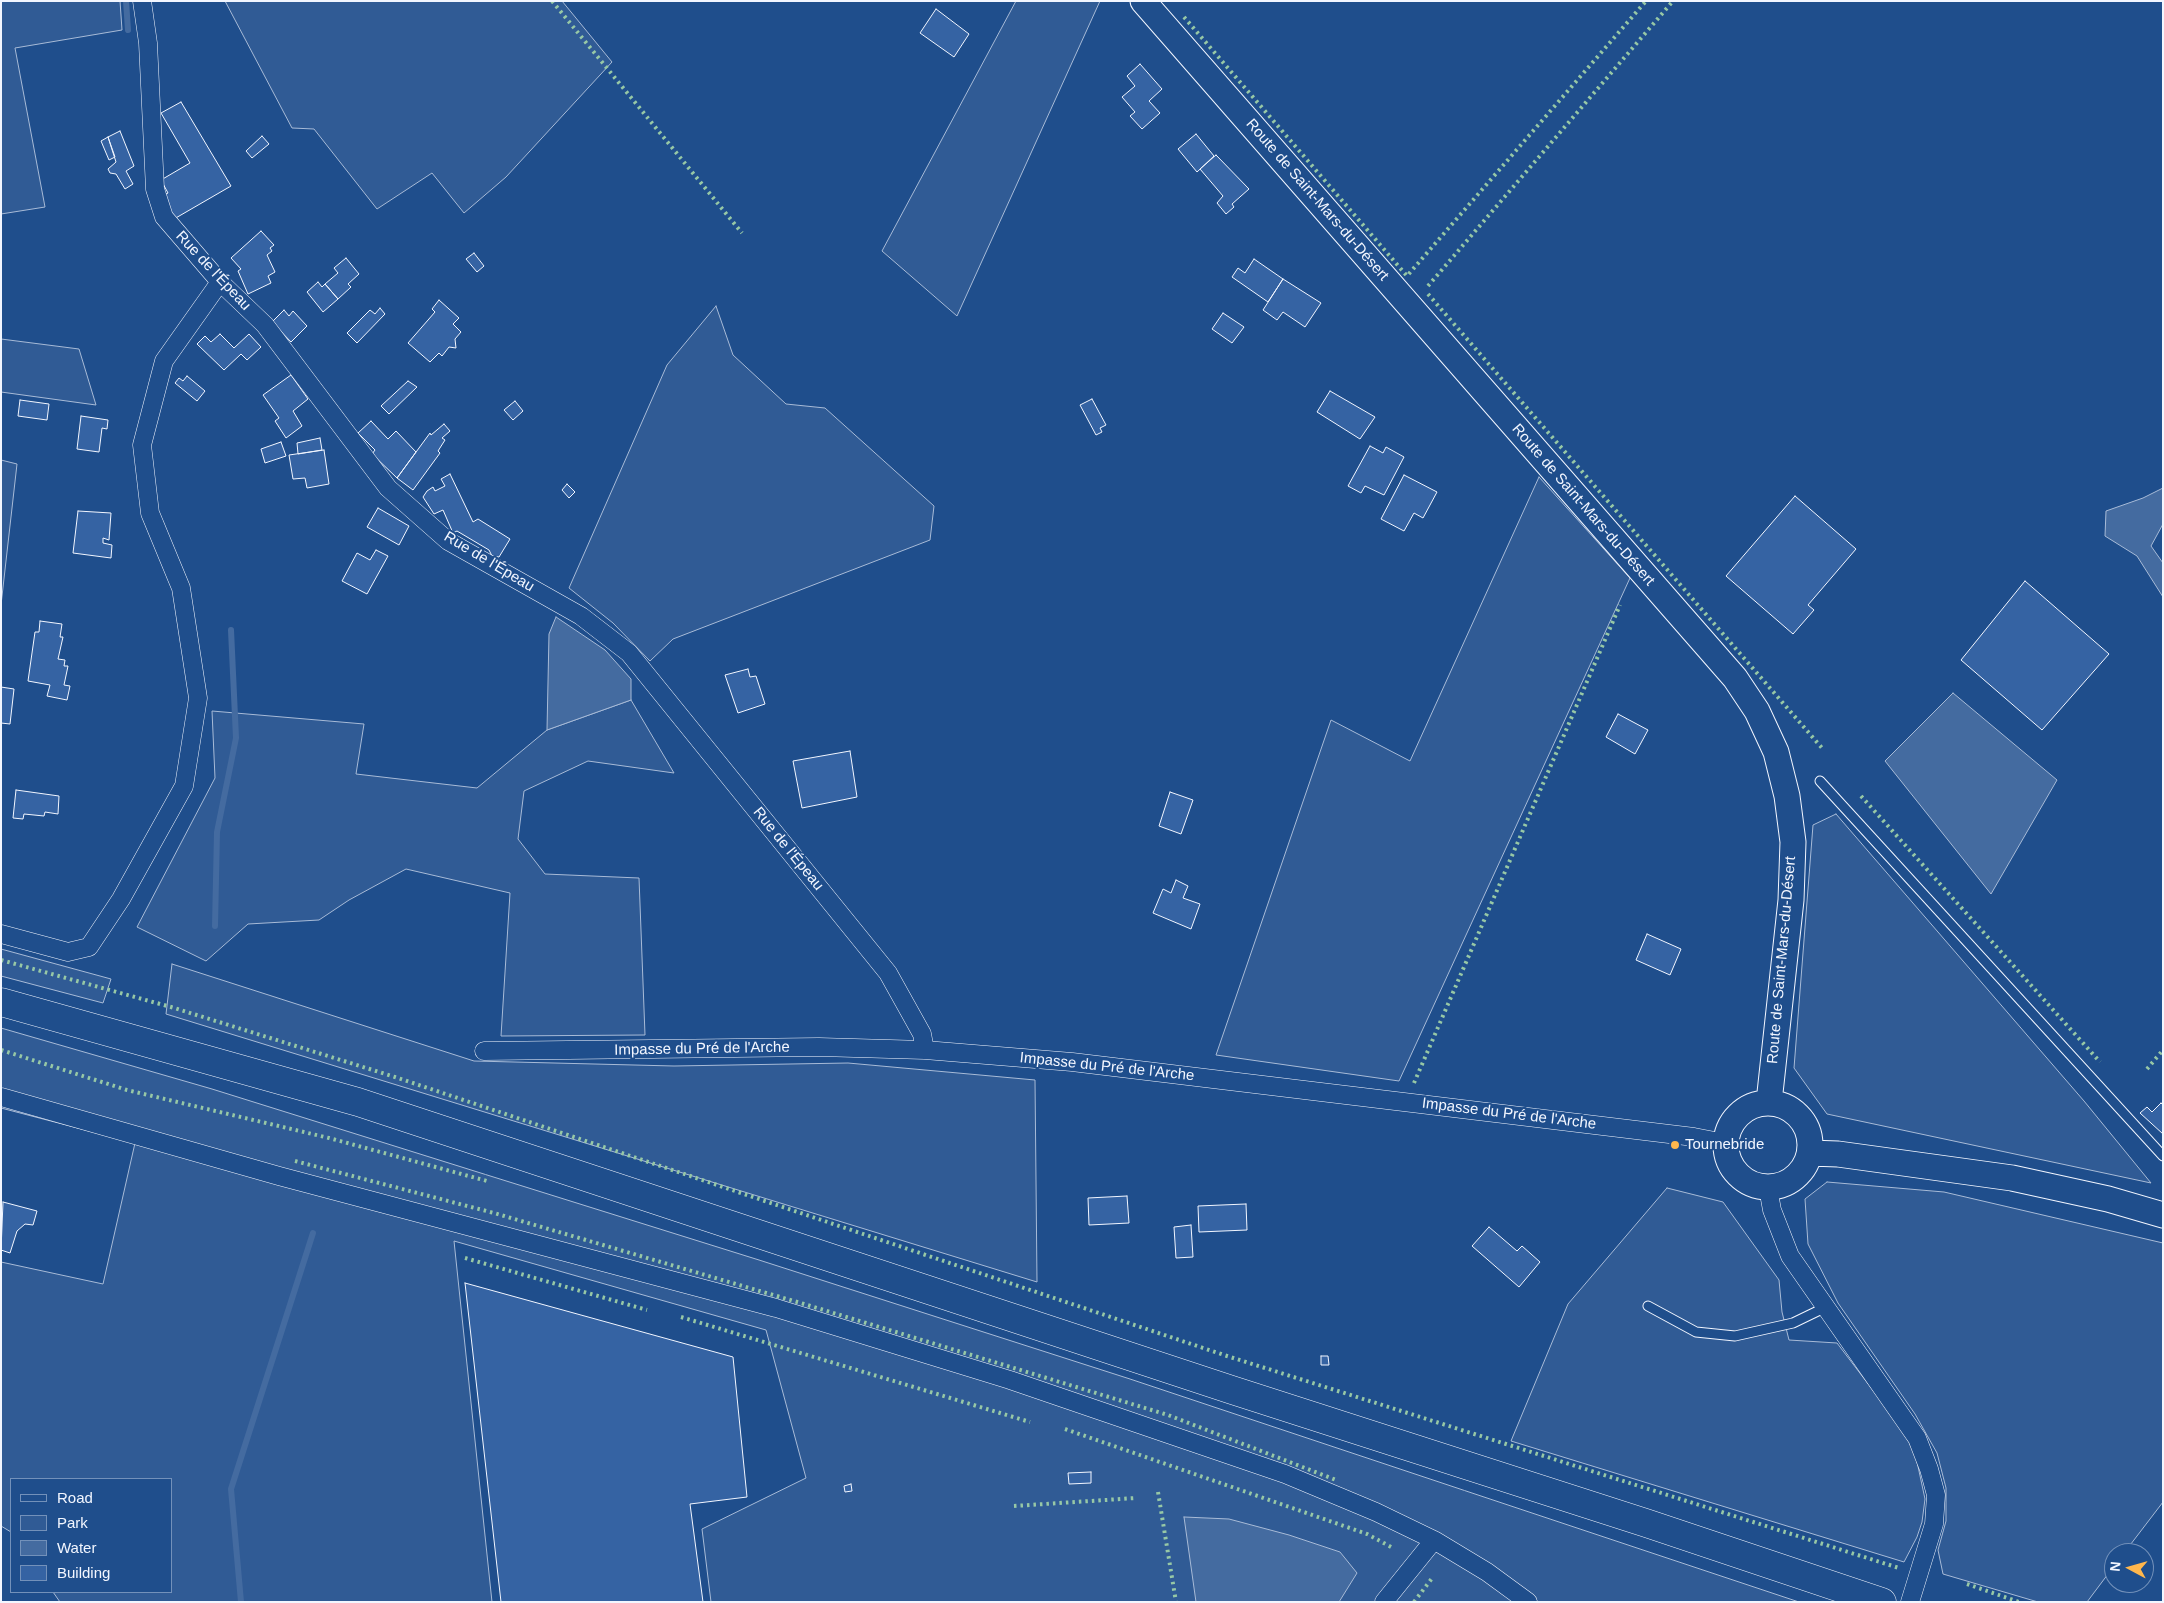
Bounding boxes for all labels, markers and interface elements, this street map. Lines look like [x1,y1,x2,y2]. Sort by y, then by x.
street label: Route de Saint-Mars-du-Désert [1242,115,1392,285]
street label: Rue de l'Épeau [172,228,254,314]
street label: Route de Saint-Mars-du-Désert [1508,420,1658,590]
street label: Rue de l'Épeau [441,528,537,596]
street label: Rue de l'Épeau [749,804,827,894]
street label: Route de Saint-Mars-du-Désert [1764,855,1800,1065]
street label: Impasse du Pré de l'Arche [614,1038,790,1060]
street label: Impasse du Pré de l'Arche [1019,1049,1195,1085]
street label: Impasse du Pré de l'Arche [1421,1094,1597,1134]
place label: Tournebride [1685,1136,1764,1154]
marker: Tournebride [1669,1139,1681,1151]
legend [10,1478,172,1593]
text: Road [57,1489,93,1506]
text: Park [57,1514,88,1531]
text: Water [57,1539,96,1556]
north arrow [2104,1543,2154,1593]
text: N [2107,1561,2124,1572]
text: Building [57,1564,110,1581]

